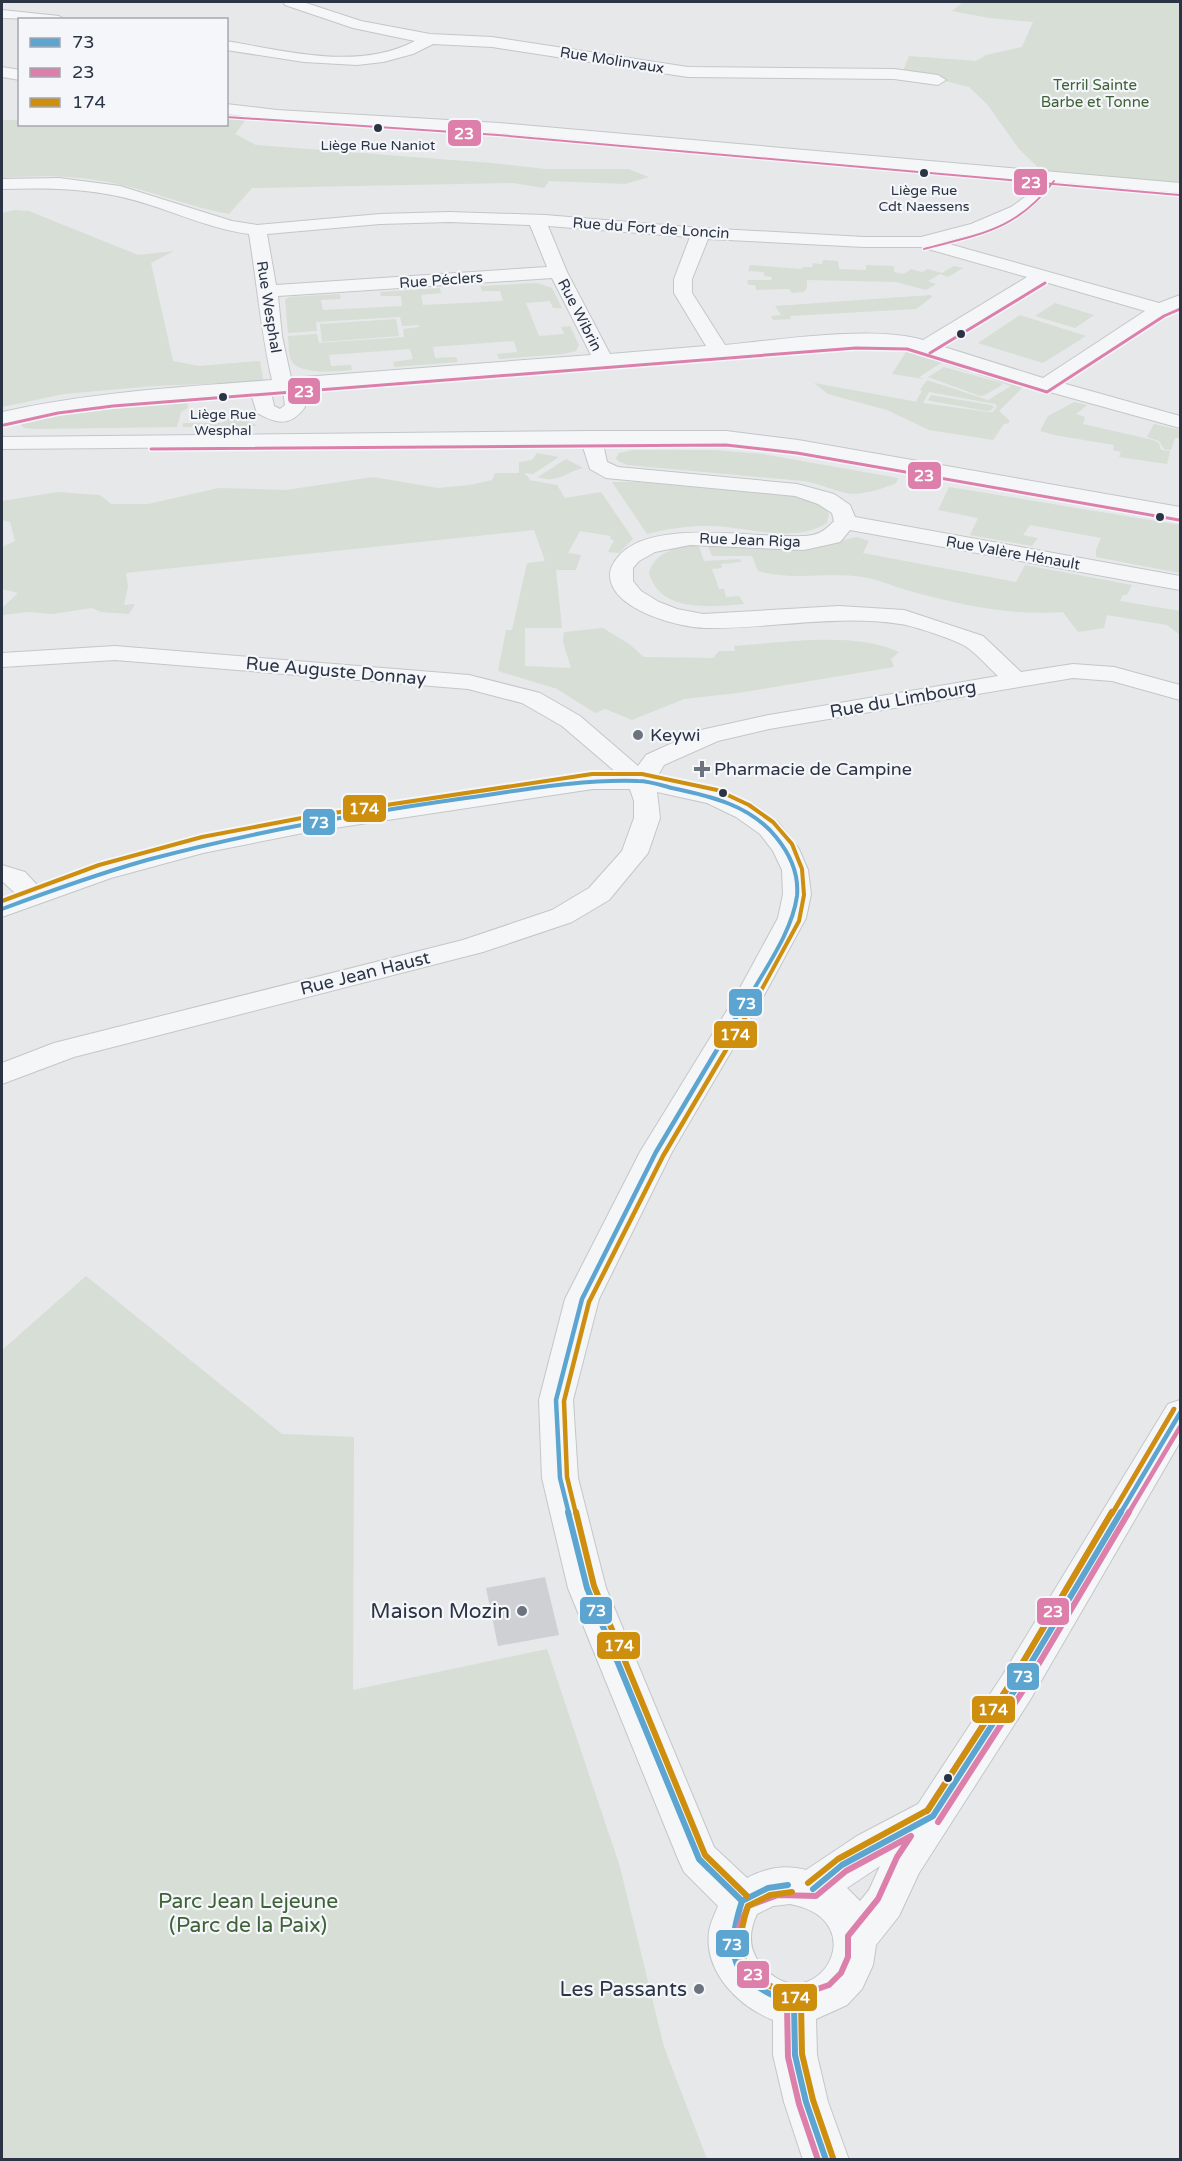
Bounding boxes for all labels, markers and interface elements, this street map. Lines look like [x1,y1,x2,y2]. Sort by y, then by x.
legend [18,18,228,126]
text: 73 [72,31,95,53]
street label: Rue Molinvaux [559,43,665,77]
text: 23 [72,61,95,83]
park label: Terril Sainte Barbe et Tonne [1041,76,1149,111]
text: 174 [72,91,106,113]
line badge: 23 [447,119,482,147]
marker: Liège Rue Naniot [372,122,384,134]
text: 23 [454,124,474,144]
place label: Liège Rue Naniot [321,137,436,154]
marker: Liège Rue Cdt Naessens [918,167,930,179]
line badge: 23 [1013,168,1048,196]
text: 23 [1021,173,1041,193]
place label: Liège Rue Cdt Naessens [879,182,970,215]
street label: Rue du Fort de Loncin [572,214,730,242]
street label: Rue Wesphal [253,260,285,354]
street label: Rue Péclers [399,268,483,292]
street label: Rue Wibrin [554,276,606,354]
unlabelled marker [955,328,967,340]
line badge: 23 [287,377,321,405]
text: 23 [294,382,314,402]
marker: Liège Rue Wesphal [217,391,229,403]
place label: Liège Rue Wesphal [190,406,256,439]
line badge: 23 [907,461,942,490]
text: 23 [914,466,934,486]
unlabelled marker [1154,511,1166,523]
street label: Rue Jean Riga [699,529,801,551]
street label: Rue Valère Hénault [944,532,1082,574]
street label: Rue Auguste Donnay [245,652,427,690]
street label: Rue du Limbourg [828,675,978,723]
place label: Keywi [650,724,701,746]
marker: Keywi [631,728,645,742]
place label: Pharmacie de Campine [714,758,912,780]
marker: Pharmacie de Campine [695,762,709,776]
unlabelled marker [717,787,729,799]
line badge: 174 [342,794,387,823]
text: 174 [349,799,379,819]
line badge: 73 [302,808,336,836]
text: 73 [309,813,329,833]
street label: Rue Jean Haust [298,946,432,1000]
line badge: 73 [728,988,763,1017]
text: 73 [736,994,756,1014]
line badge: 174 [713,1020,758,1049]
text: 174 [720,1025,750,1045]
line badge: 73 [579,1596,613,1625]
line badge: 23 [1036,1597,1070,1626]
place label: Maison Mozin [370,1599,510,1624]
text: 73 [586,1601,606,1621]
text: 23 [1043,1602,1063,1622]
marker: Maison Mozin [515,1604,529,1618]
line badge: 174 [596,1631,641,1660]
text: 174 [604,1636,634,1656]
line badge: 73 [1006,1662,1040,1691]
text: 73 [1013,1667,1033,1687]
line badge: 174 [971,1695,1016,1724]
text: 174 [978,1700,1008,1720]
unlabelled marker [942,1772,954,1784]
park label: Parc Jean Lejeune (Parc de la Paix) [158,1889,338,1938]
line badge: 73 [715,1929,750,1958]
text: 73 [722,1935,742,1955]
line badge: 23 [736,1960,770,1989]
text: 23 [743,1965,763,1985]
place label: Les Passants [560,1977,687,2002]
marker: Les Passants [692,1982,706,1996]
line badge: 174 [772,1983,818,2012]
text: 174 [780,1988,810,2008]

